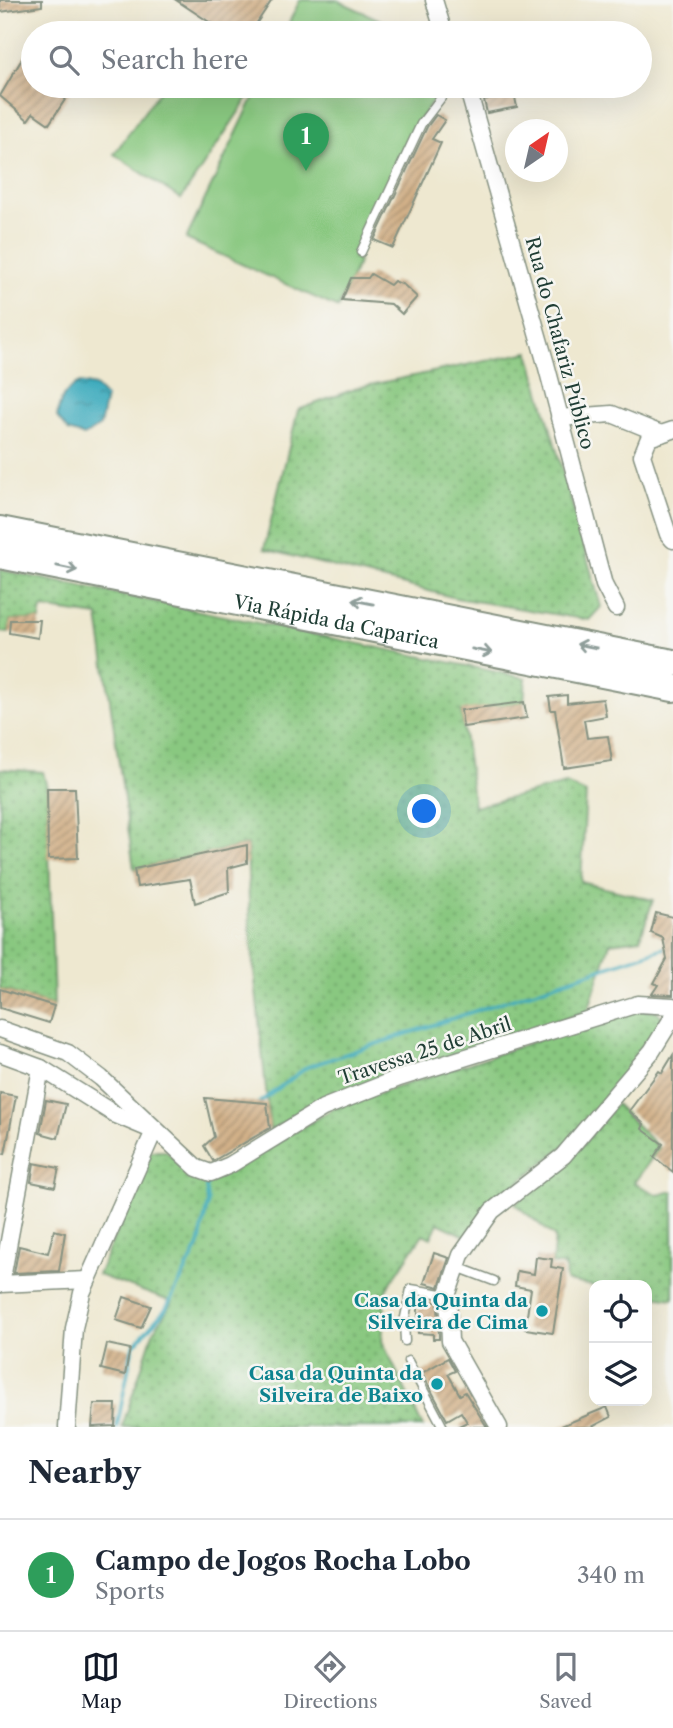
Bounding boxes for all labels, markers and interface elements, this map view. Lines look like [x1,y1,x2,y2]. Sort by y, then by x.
search box [21,21,652,98]
icon: search [45,41,83,79]
text: Search here [101,44,248,76]
pin: 1 [283,113,329,171]
north arrow [505,119,568,182]
street label: Rua do Chafariz Público [521,234,599,452]
one-way arrow [55,562,78,576]
street label: Via Rápida da Caparica [231,590,441,653]
one-way arrow [352,595,375,609]
one-way arrow [576,639,599,653]
one-way arrow [470,644,493,658]
your location [407,794,441,828]
street label: Travessa 25 de Abril [336,1012,515,1090]
map controls [589,1280,652,1406]
button: locate [589,1280,652,1343]
place label: Casa da Quinta da Silveira de Cima [354,1289,529,1334]
marker: Casa da Quinta da Silveira de Cima [534,1303,550,1319]
button: layers [589,1343,652,1406]
place label: Casa da Quinta da Silveira de Baixo [249,1362,424,1407]
marker: Casa da Quinta da Silveira de Baixo [429,1376,445,1392]
text: Nearby [28,1454,141,1491]
text: Campo de Jogos Rocha Lobo [95,1545,471,1577]
text: 1 [46,1561,56,1589]
text: 340 m [577,1561,645,1589]
text: Sports [95,1577,165,1605]
tab: Map [81,1648,122,1713]
tab: Directions [284,1648,377,1713]
tab: Saved [539,1648,592,1713]

